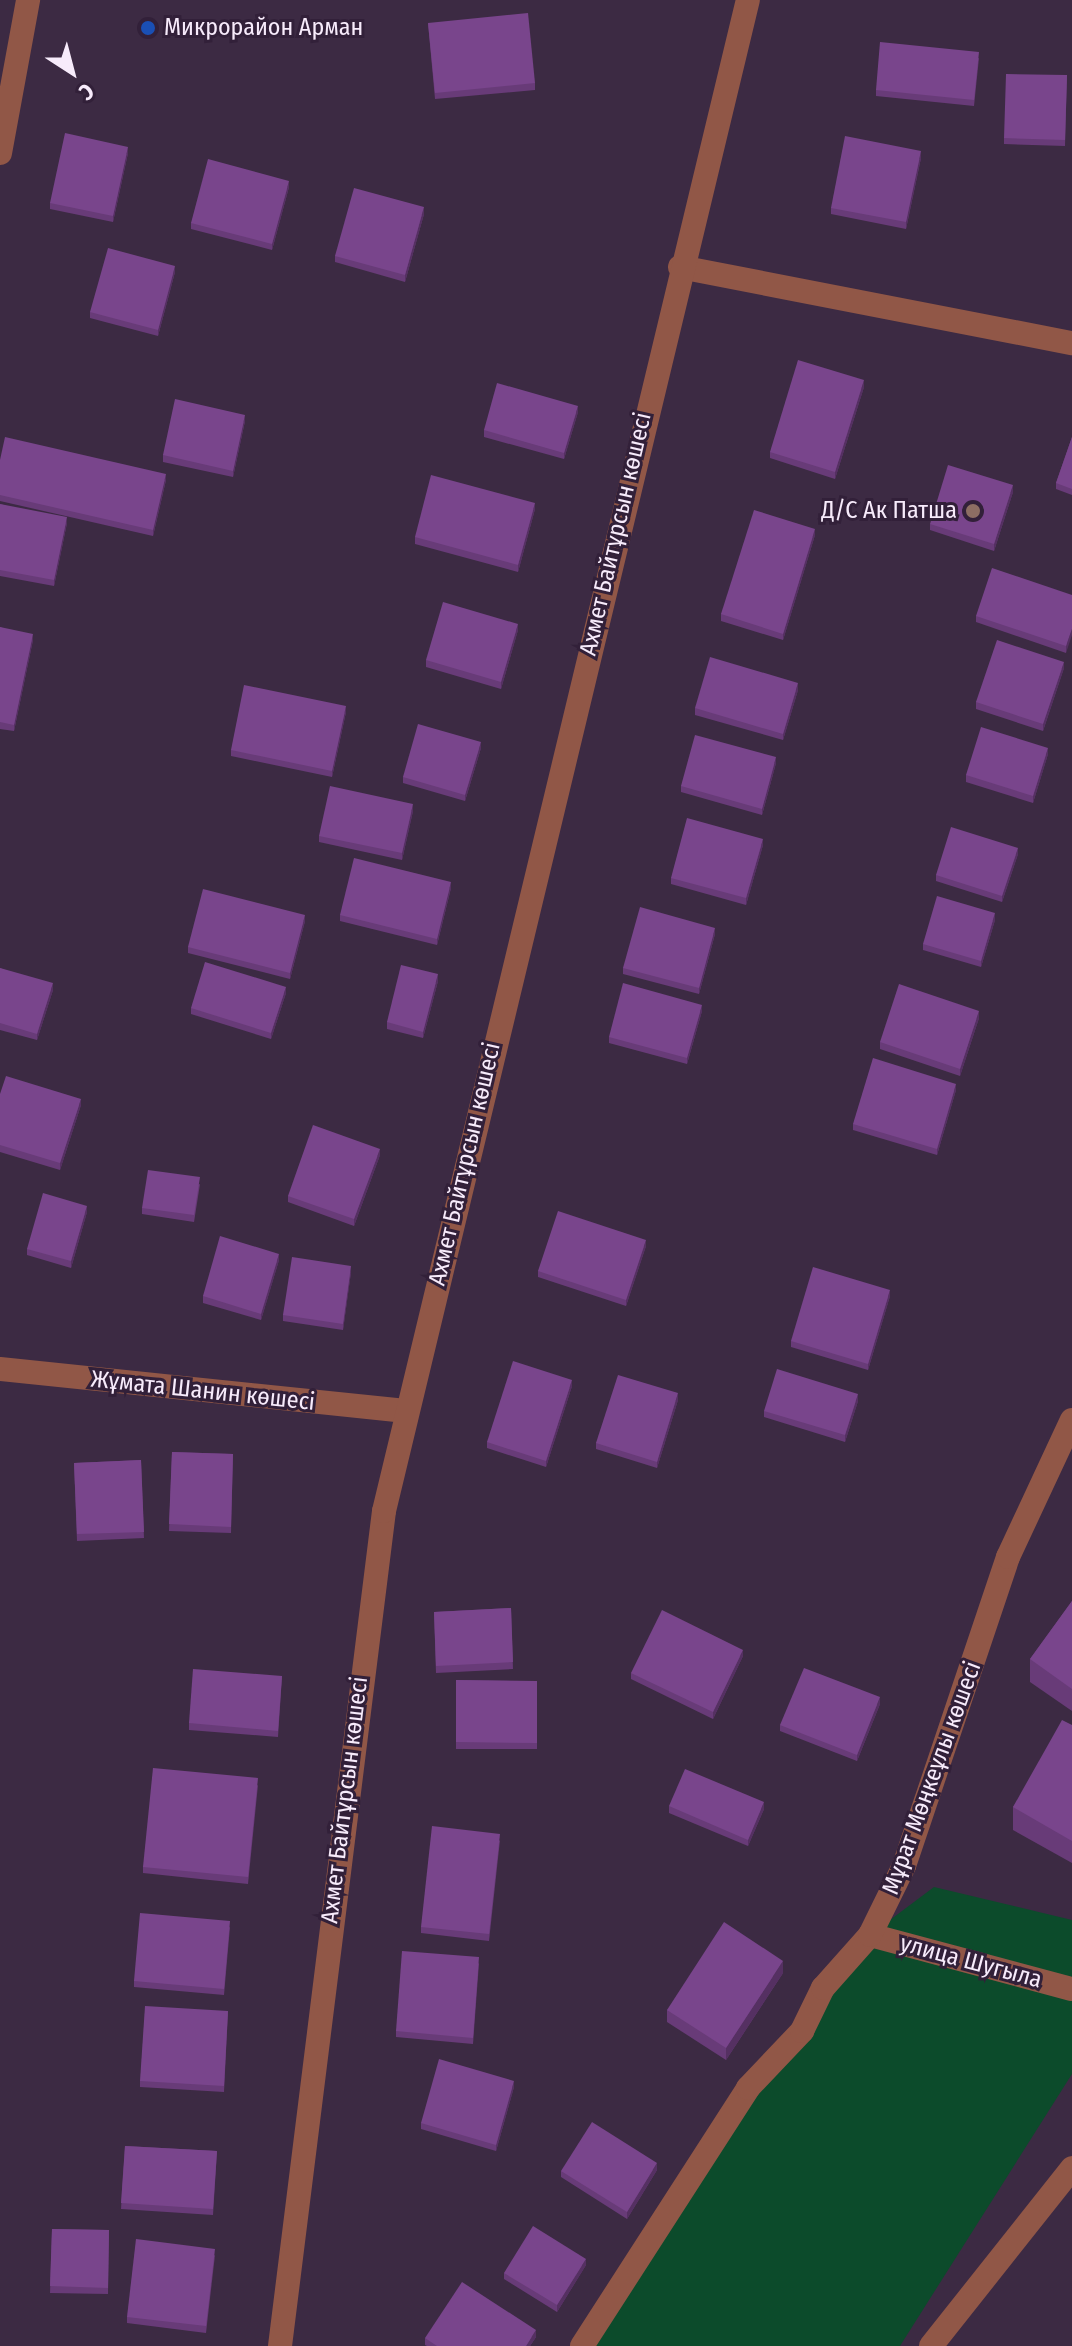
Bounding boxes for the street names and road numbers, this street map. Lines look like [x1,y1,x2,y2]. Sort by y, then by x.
street label: Ахмет Байтұрсын көшесі [574,410,658,658]
street label: Ахмет Байтұрсын көшесі [423,1040,507,1288]
street label: Жұмата Шанин көшесі [90,1365,316,1417]
street label: Мұрат Мөңкеұлы көшесі [876,1658,988,1898]
street label: Ахмет Байтұрсын көшесі [316,1675,374,1925]
street label: улица Шугыла [897,1929,1045,1995]

